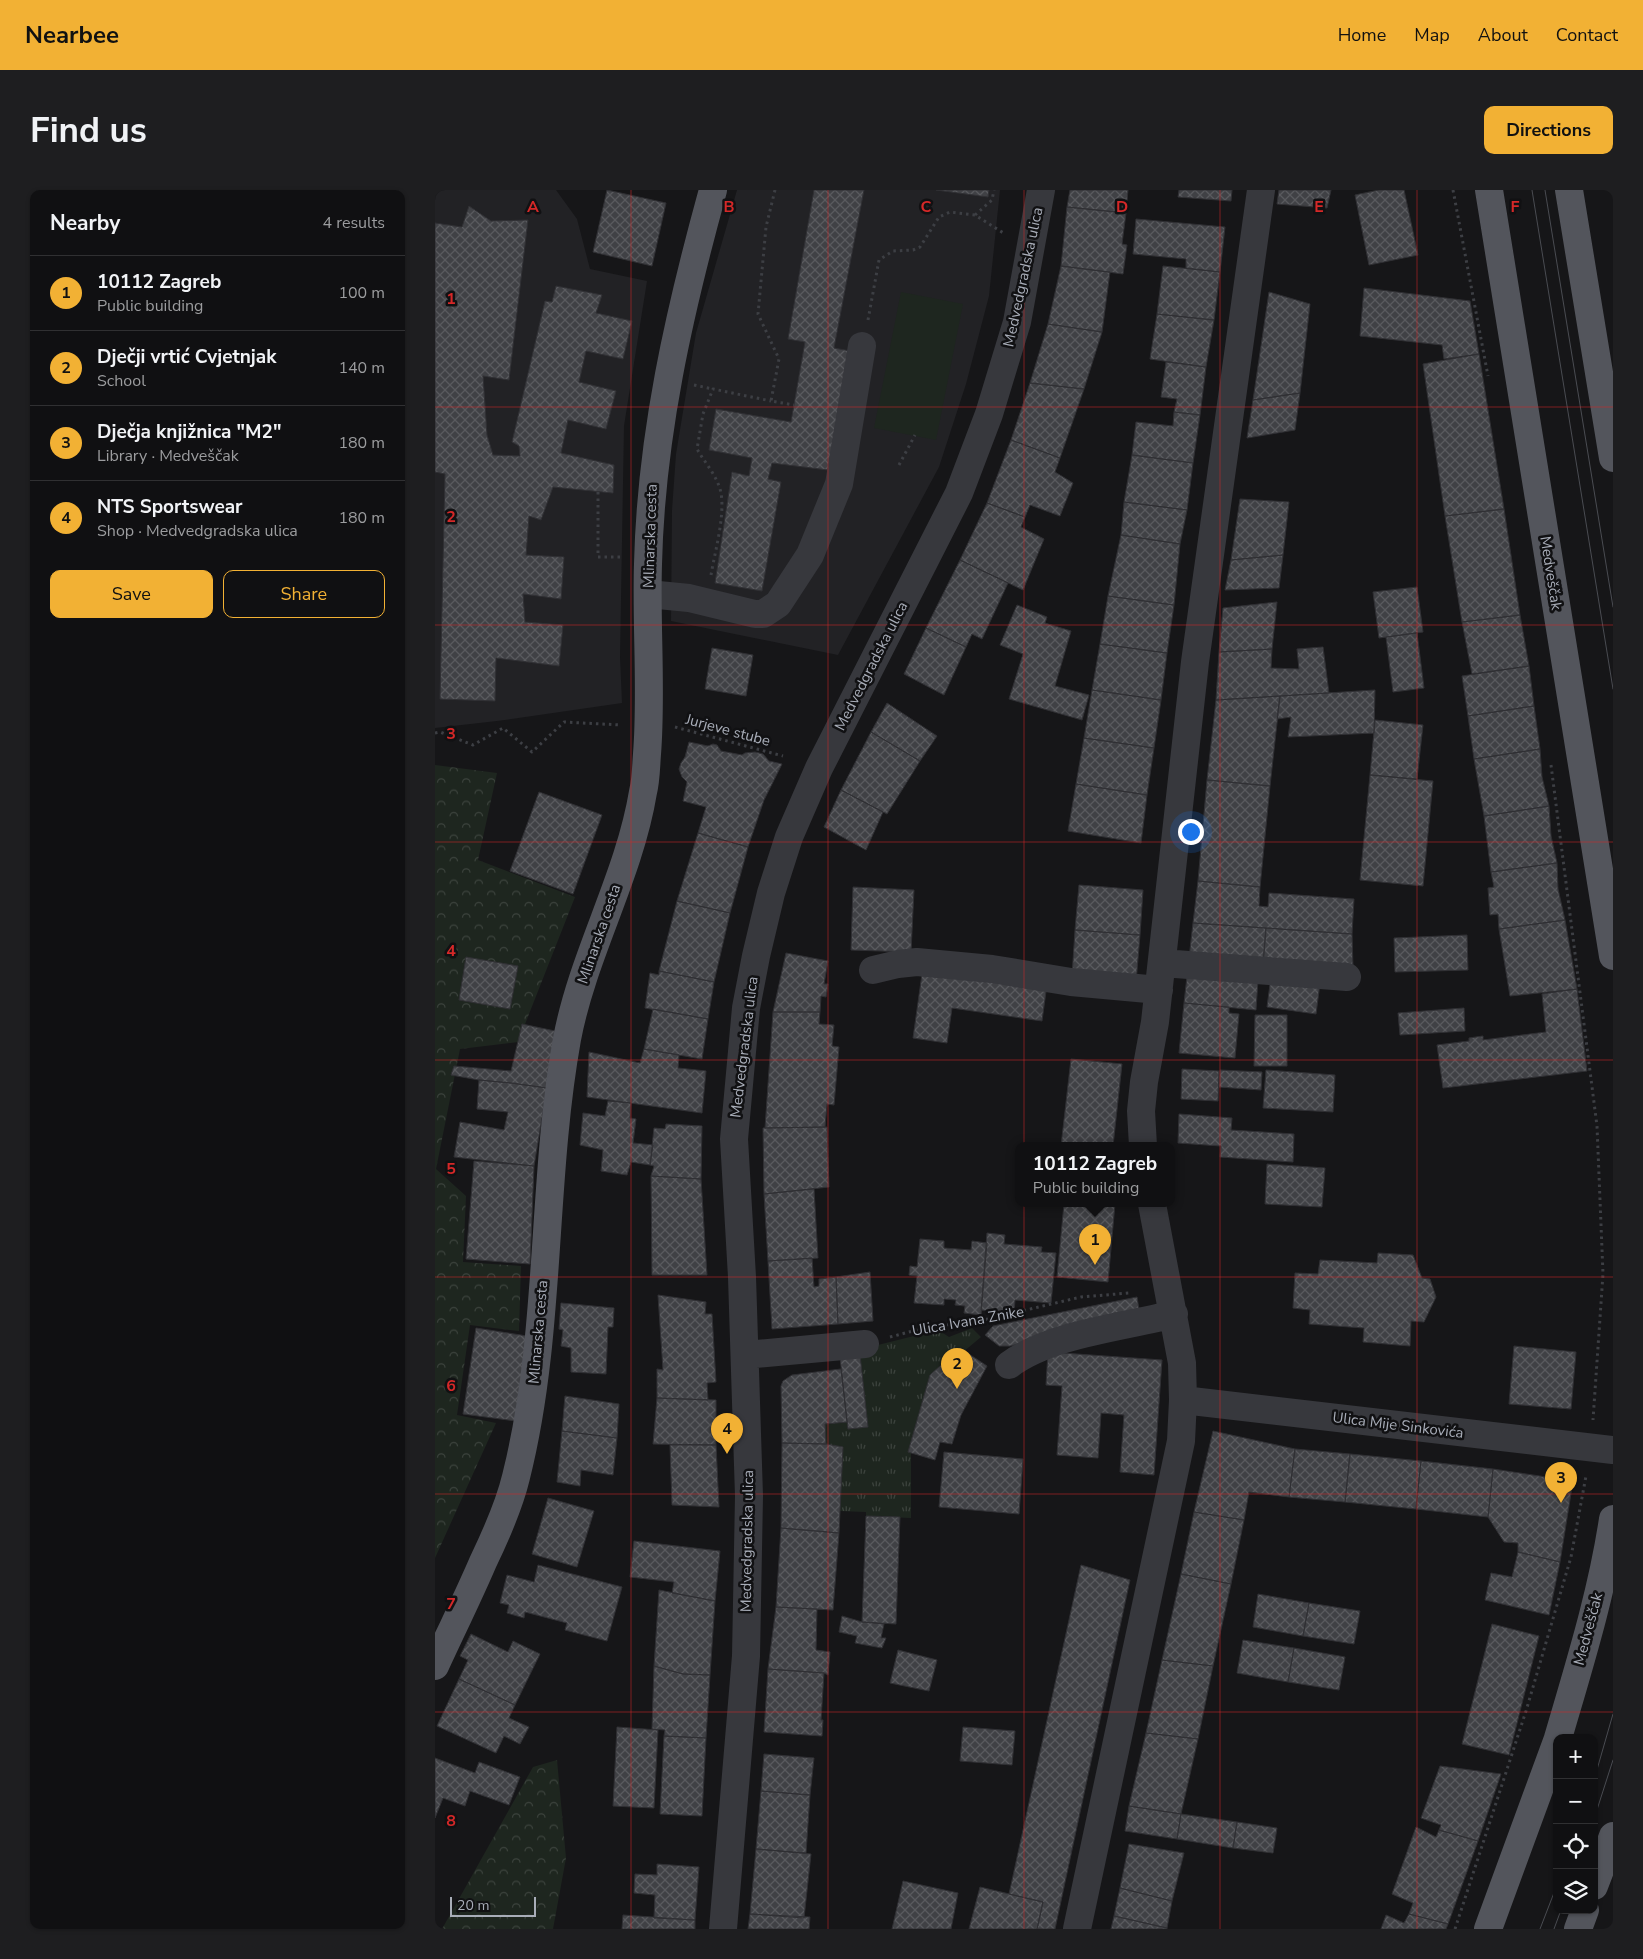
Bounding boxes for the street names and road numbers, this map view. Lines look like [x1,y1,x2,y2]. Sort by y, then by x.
street label: Medvedgradska ulica [998,205,1048,349]
street label: Mlinarska cesta [638,484,662,588]
street label: Medveščak [1535,535,1567,612]
street label: Medvedgradska ulica [830,598,912,734]
street label: Jurjeve stube [682,709,773,751]
street label: Mlinarska cesta [573,882,625,986]
street label: Medvedgradska ulica [725,975,763,1119]
street label: Mlinarska cesta [524,1279,552,1385]
street label: Ulica Ivana Znike [910,1301,1026,1341]
street label: Ulica Mije Sinkovića [1331,1407,1465,1443]
street label: Medvedgradska ulica [736,1470,758,1612]
street label: Medveščak [1569,1590,1607,1668]

